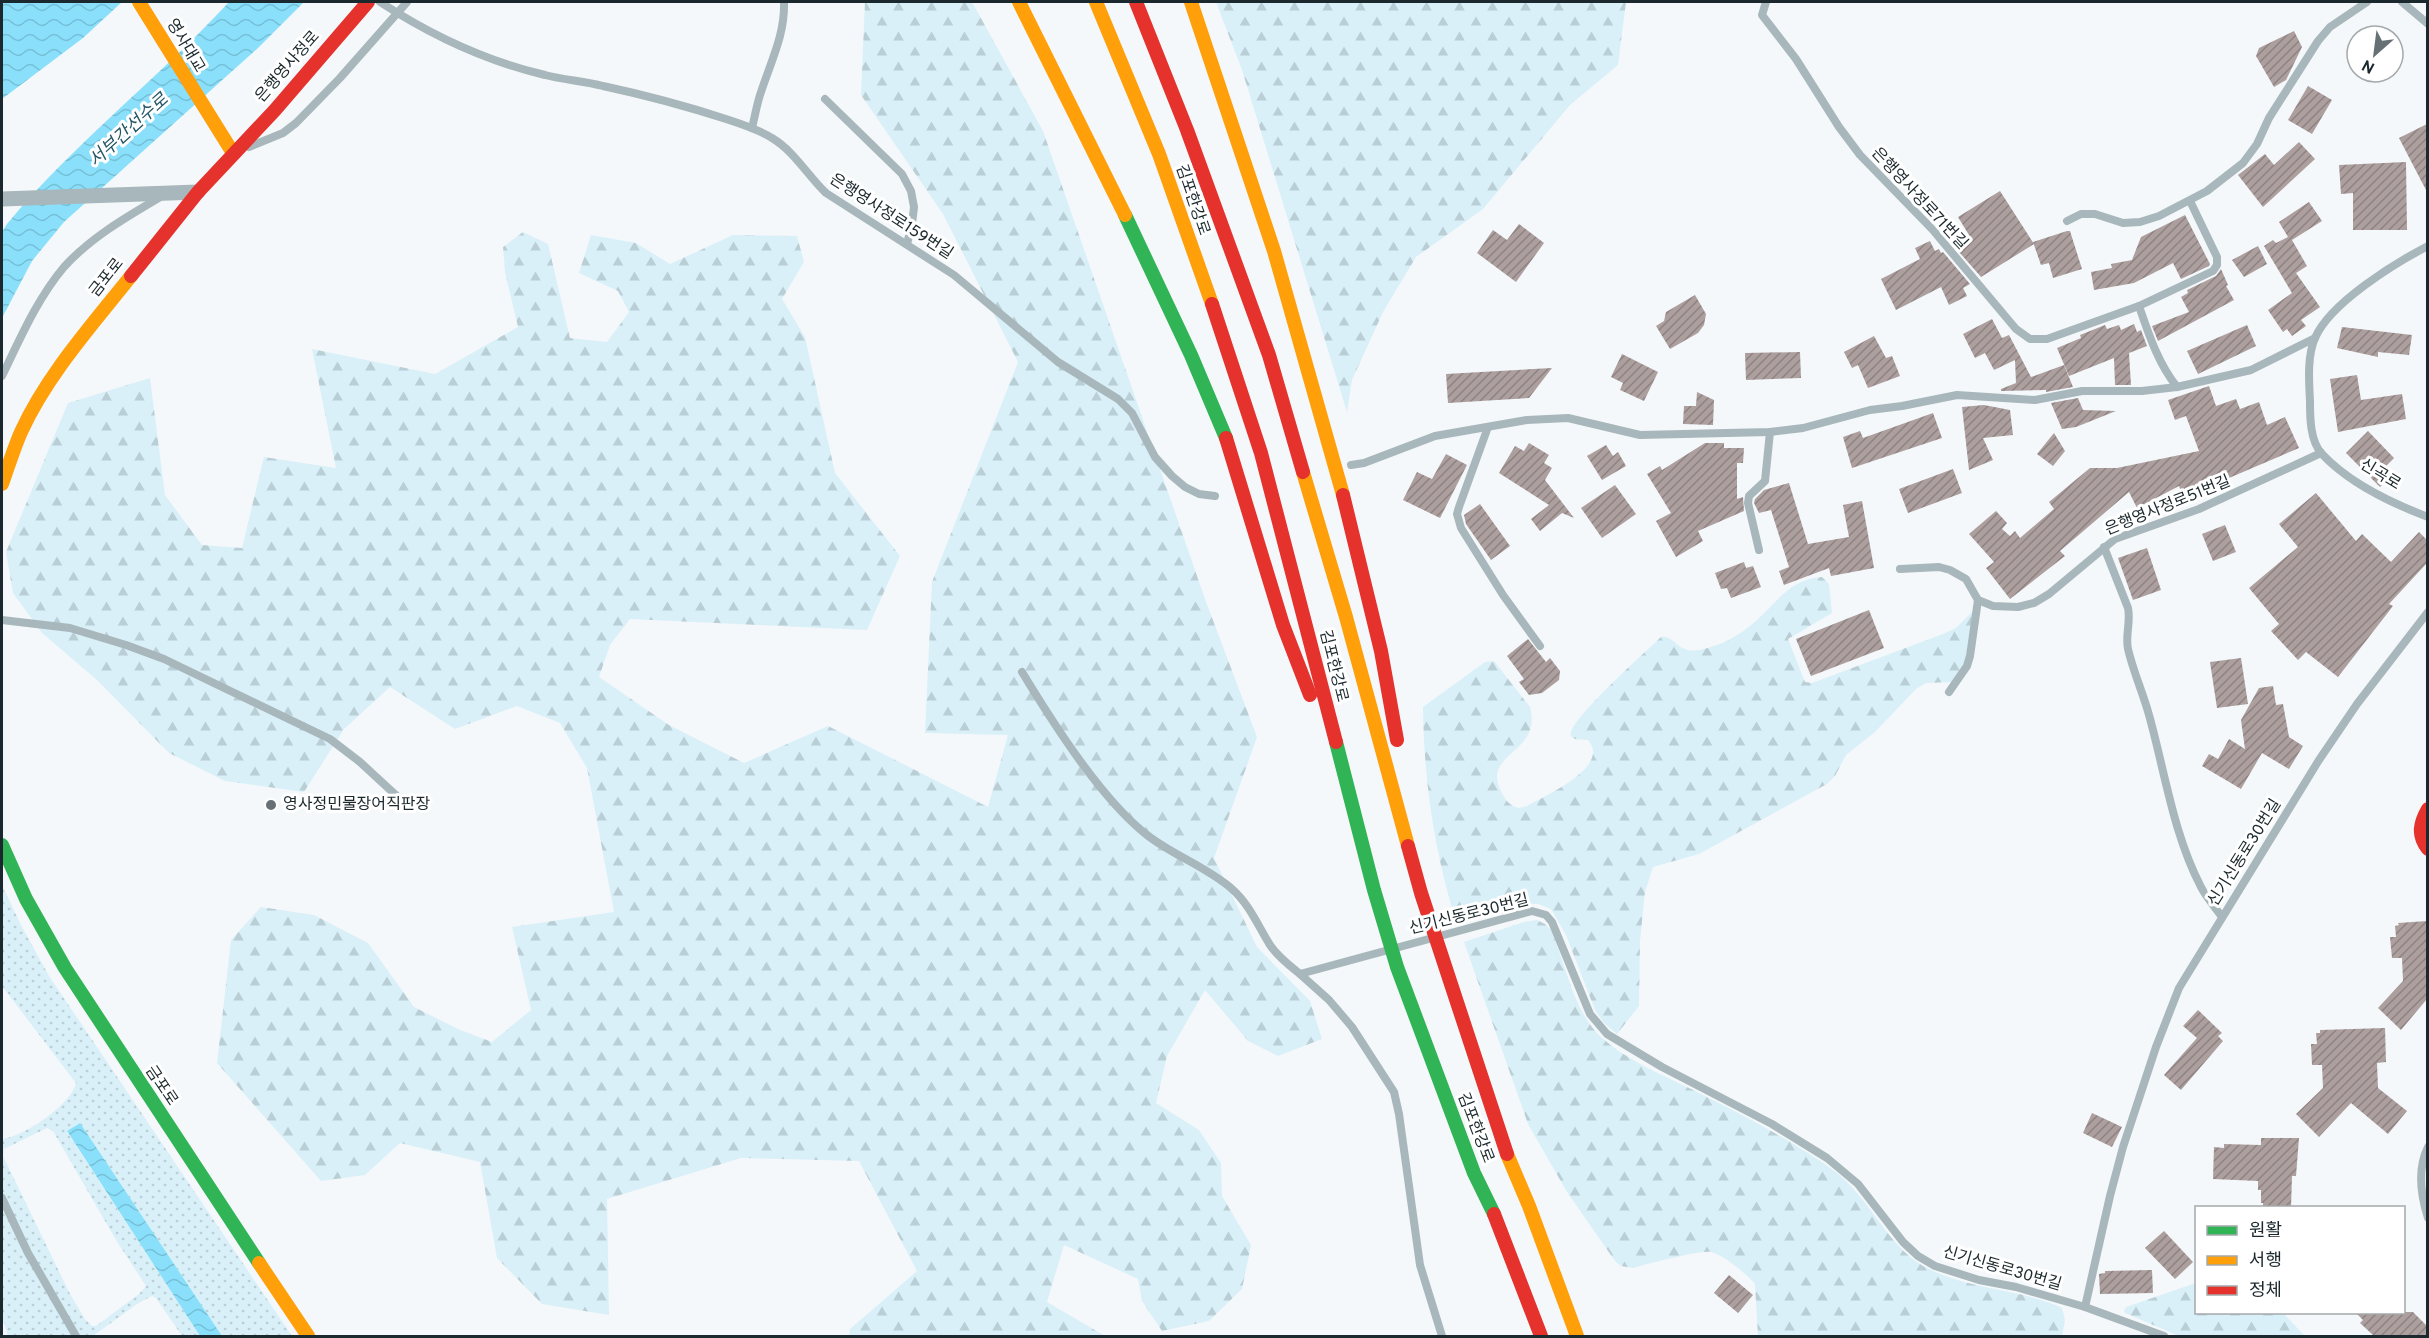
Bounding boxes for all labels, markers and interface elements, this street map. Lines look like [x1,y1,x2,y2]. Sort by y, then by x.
street label: 영사대교 [161,16,209,76]
north arrow [2345,24,2405,84]
street label: 은행영사정로 [251,27,325,107]
text: N [2359,54,2379,77]
water label: 서부간선수로 [84,88,175,173]
street label: 은행영사정로71번길 [1867,144,1971,254]
street label: 김포한강로 [1171,162,1214,238]
street label: 은행영사정로159번길 [826,170,956,264]
street label: 금포로 [86,254,129,302]
street label: 신곡로 [2356,455,2404,495]
street label: 은행영사정로51번길 [2102,472,2234,540]
street label: 김포한강로 [1314,628,1352,704]
place label: 영사정민물장어직판장 [283,795,430,815]
street label: 신기신동로30번길 [2204,796,2286,910]
marker: 영사정민물장어직판장 [264,798,278,812]
street label: 신기신동로30번길 [1407,890,1531,940]
street label: 금포로 [140,1062,182,1110]
street label: 김포한강로 [1452,1090,1498,1166]
legend [2195,1206,2405,1314]
text: 원활 [2249,1220,2282,1243]
street label: 신기신동로30번길 [1940,1242,2064,1296]
text: 서행 [2249,1250,2282,1273]
text: 정체 [2249,1280,2282,1303]

